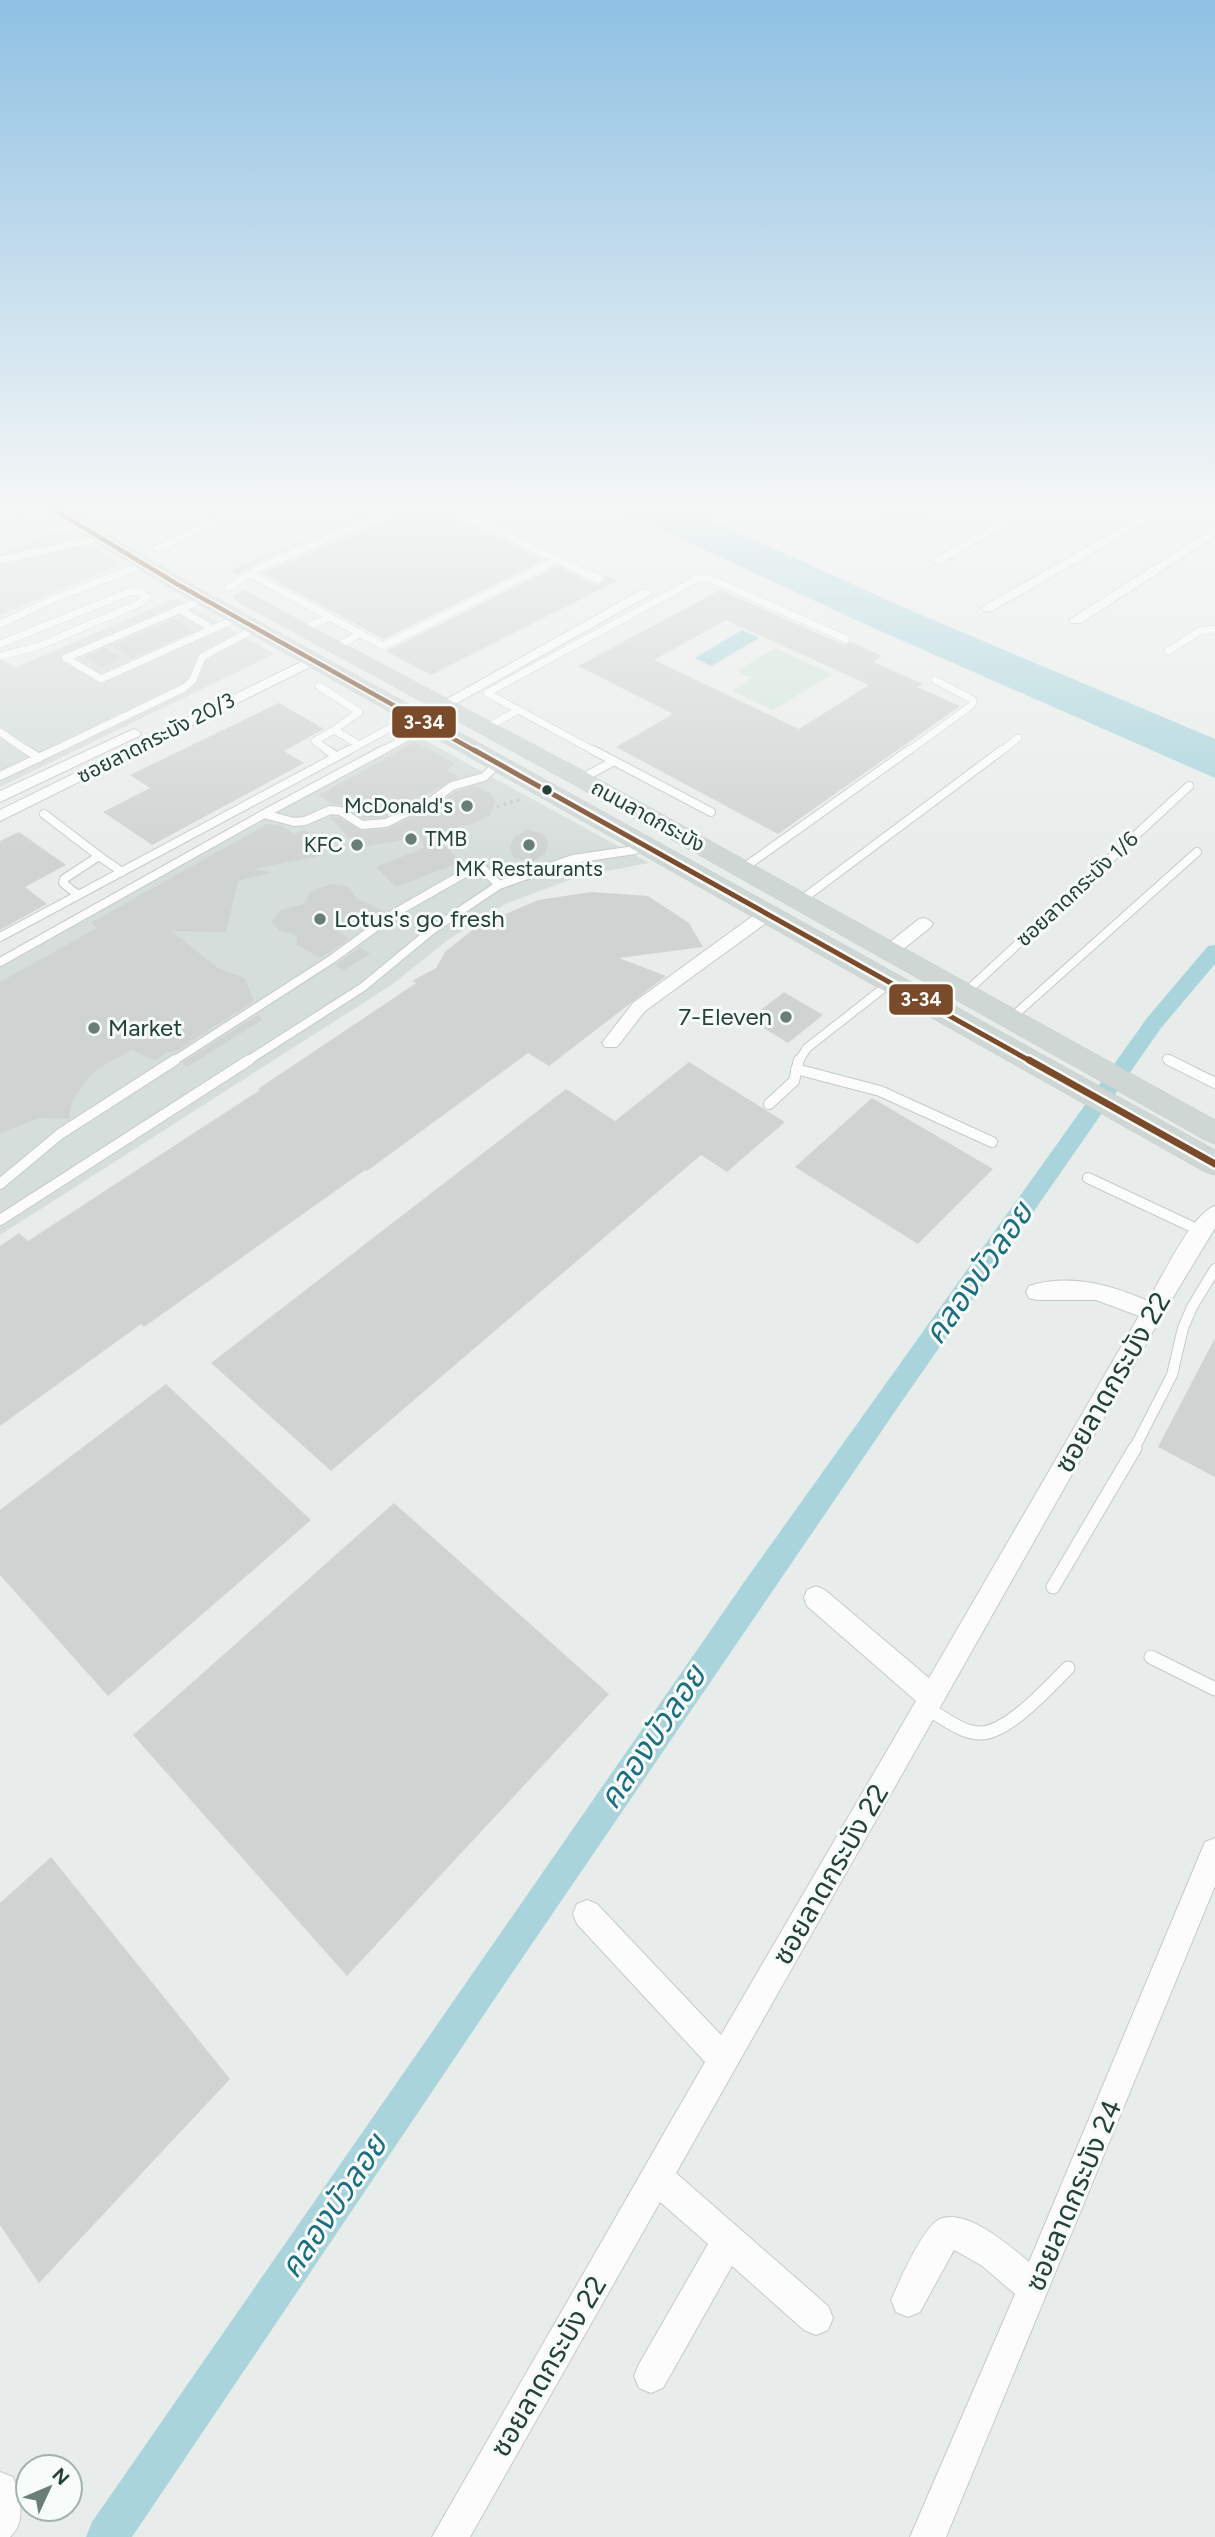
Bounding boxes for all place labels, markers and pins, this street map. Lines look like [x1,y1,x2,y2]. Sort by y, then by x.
unlabelled marker [540,783,554,797]
place label: McDonald's [344,793,453,818]
marker: McDonald's [459,798,475,814]
place label: TMB [425,826,467,851]
marker: TMB [403,831,419,847]
place label: KFC [304,832,343,857]
marker: KFC [349,837,365,853]
marker: MK Restaurants [521,837,537,853]
place label: MK Restaurants [455,856,603,881]
place label: Lotus's go fresh [334,904,505,933]
marker: Lotus's go fresh [312,911,328,927]
place label: 7-Eleven [678,1002,772,1031]
marker: 7-Eleven [778,1009,794,1025]
place label: Market [108,1013,182,1042]
marker: Market [86,1020,102,1036]

